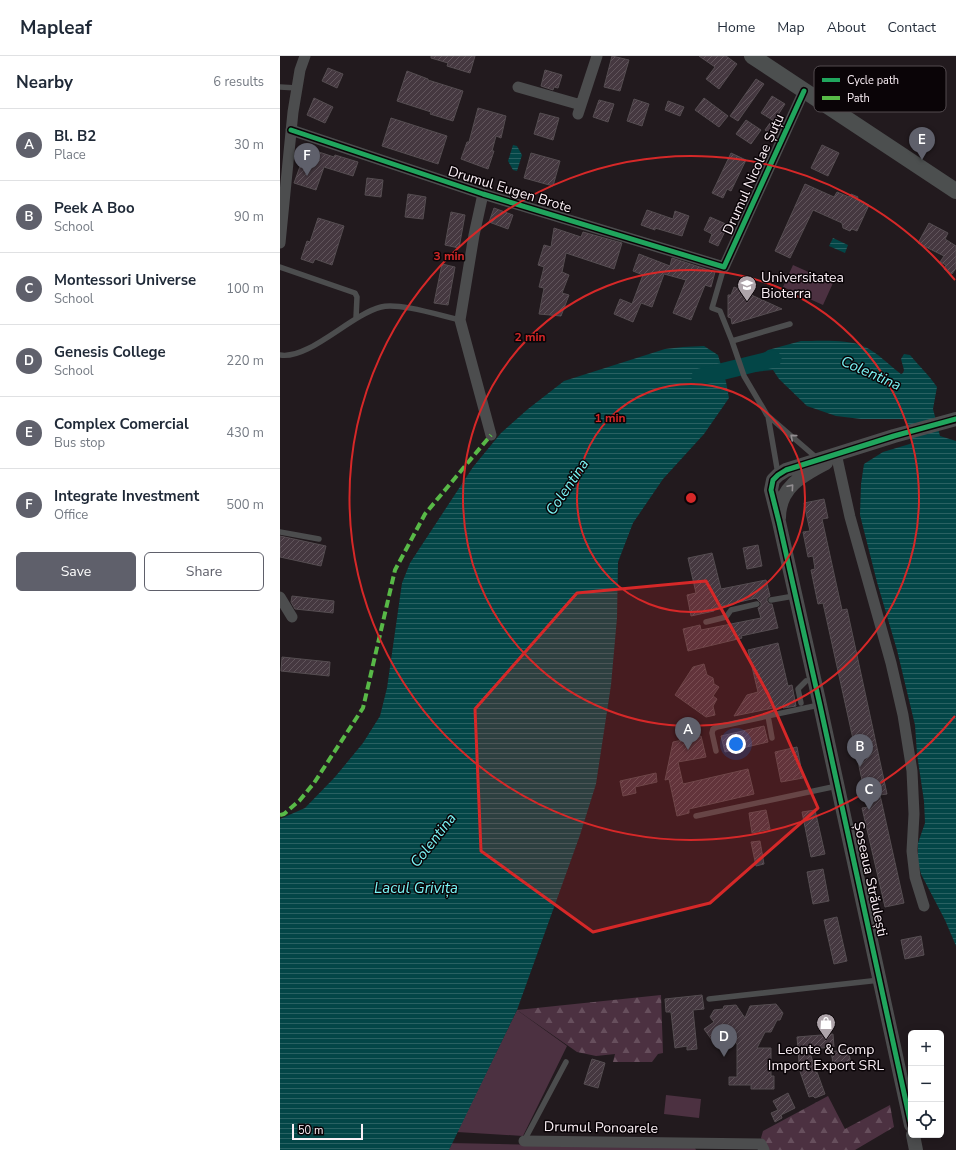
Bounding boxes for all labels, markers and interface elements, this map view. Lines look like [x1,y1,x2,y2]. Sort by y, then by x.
text: Mapleaf [20,15,92,41]
text: Home [717,18,755,37]
text: Map [777,18,805,37]
text: About [827,18,866,37]
text: Contact [888,18,936,37]
legend [814,66,946,112]
text: Nearby [16,71,73,94]
text: 6 results [213,73,264,91]
text: Cycle path [847,73,899,88]
text: Path [847,91,870,106]
street label: Drumul Nicolae Șuțu [718,111,789,238]
text: Bl. B2 [54,126,96,146]
pin: E [909,127,935,160]
text: A [24,136,34,154]
text: 30 m [234,136,264,154]
pin: F [294,143,320,176]
text: Place [54,146,86,164]
street label: Drumul Eugen Brote [446,162,574,217]
text: Peek A Boo [54,198,135,218]
text: B [25,208,33,226]
text: 90 m [234,208,264,226]
text: School [54,218,94,236]
text: 3 min [433,248,465,264]
place label: Universitatea Bioterra [761,268,844,303]
text: Montessori Universe [54,270,196,290]
school or university icon: Universitatea Bioterra [736,274,758,302]
text: C [25,280,33,298]
text: 100 m [226,280,264,298]
text: School [54,290,94,308]
text: 2 min [514,329,546,345]
text: Genesis College [54,342,166,362]
water label: Colentina [838,351,904,395]
text: D [24,352,34,370]
text: 220 m [226,352,264,370]
text: School [54,362,94,380]
text: 1 min [594,410,626,426]
text: Complex Comercial [54,414,189,434]
text: E [25,424,33,442]
text: 430 m [226,424,264,442]
text: Bus stop [54,434,105,452]
one-way arrow [790,435,797,442]
water label: Colentina [541,455,593,519]
one-way arrow [787,484,794,491]
text: Integrate Investment [54,486,199,506]
centre of rings [684,491,698,505]
text: F [25,496,33,514]
text: 500 m [226,496,264,514]
text: Office [54,506,88,524]
button: Save [16,552,136,591]
button: Share [144,552,264,591]
pin: A [675,717,701,750]
your location [726,734,746,754]
pin: B [847,734,873,767]
pin: C [856,777,882,810]
water label: Colentina [405,809,461,871]
street label: Șoseaua Străulești [849,820,892,938]
water label: Lacul Grivița [374,878,458,898]
shop icon: Leonte & Comp Import Export SRL [815,1012,837,1040]
pin: D [711,1024,737,1057]
map controls [908,1030,944,1138]
button: + [908,1030,944,1066]
place label: Leonte & Comp Import Export SRL [768,1040,885,1075]
button: − [908,1066,944,1102]
button: locate [908,1102,944,1138]
street label: Drumul Ponoarele [544,1117,658,1138]
scale bar [292,1122,363,1141]
text: 50 m [298,1123,323,1138]

